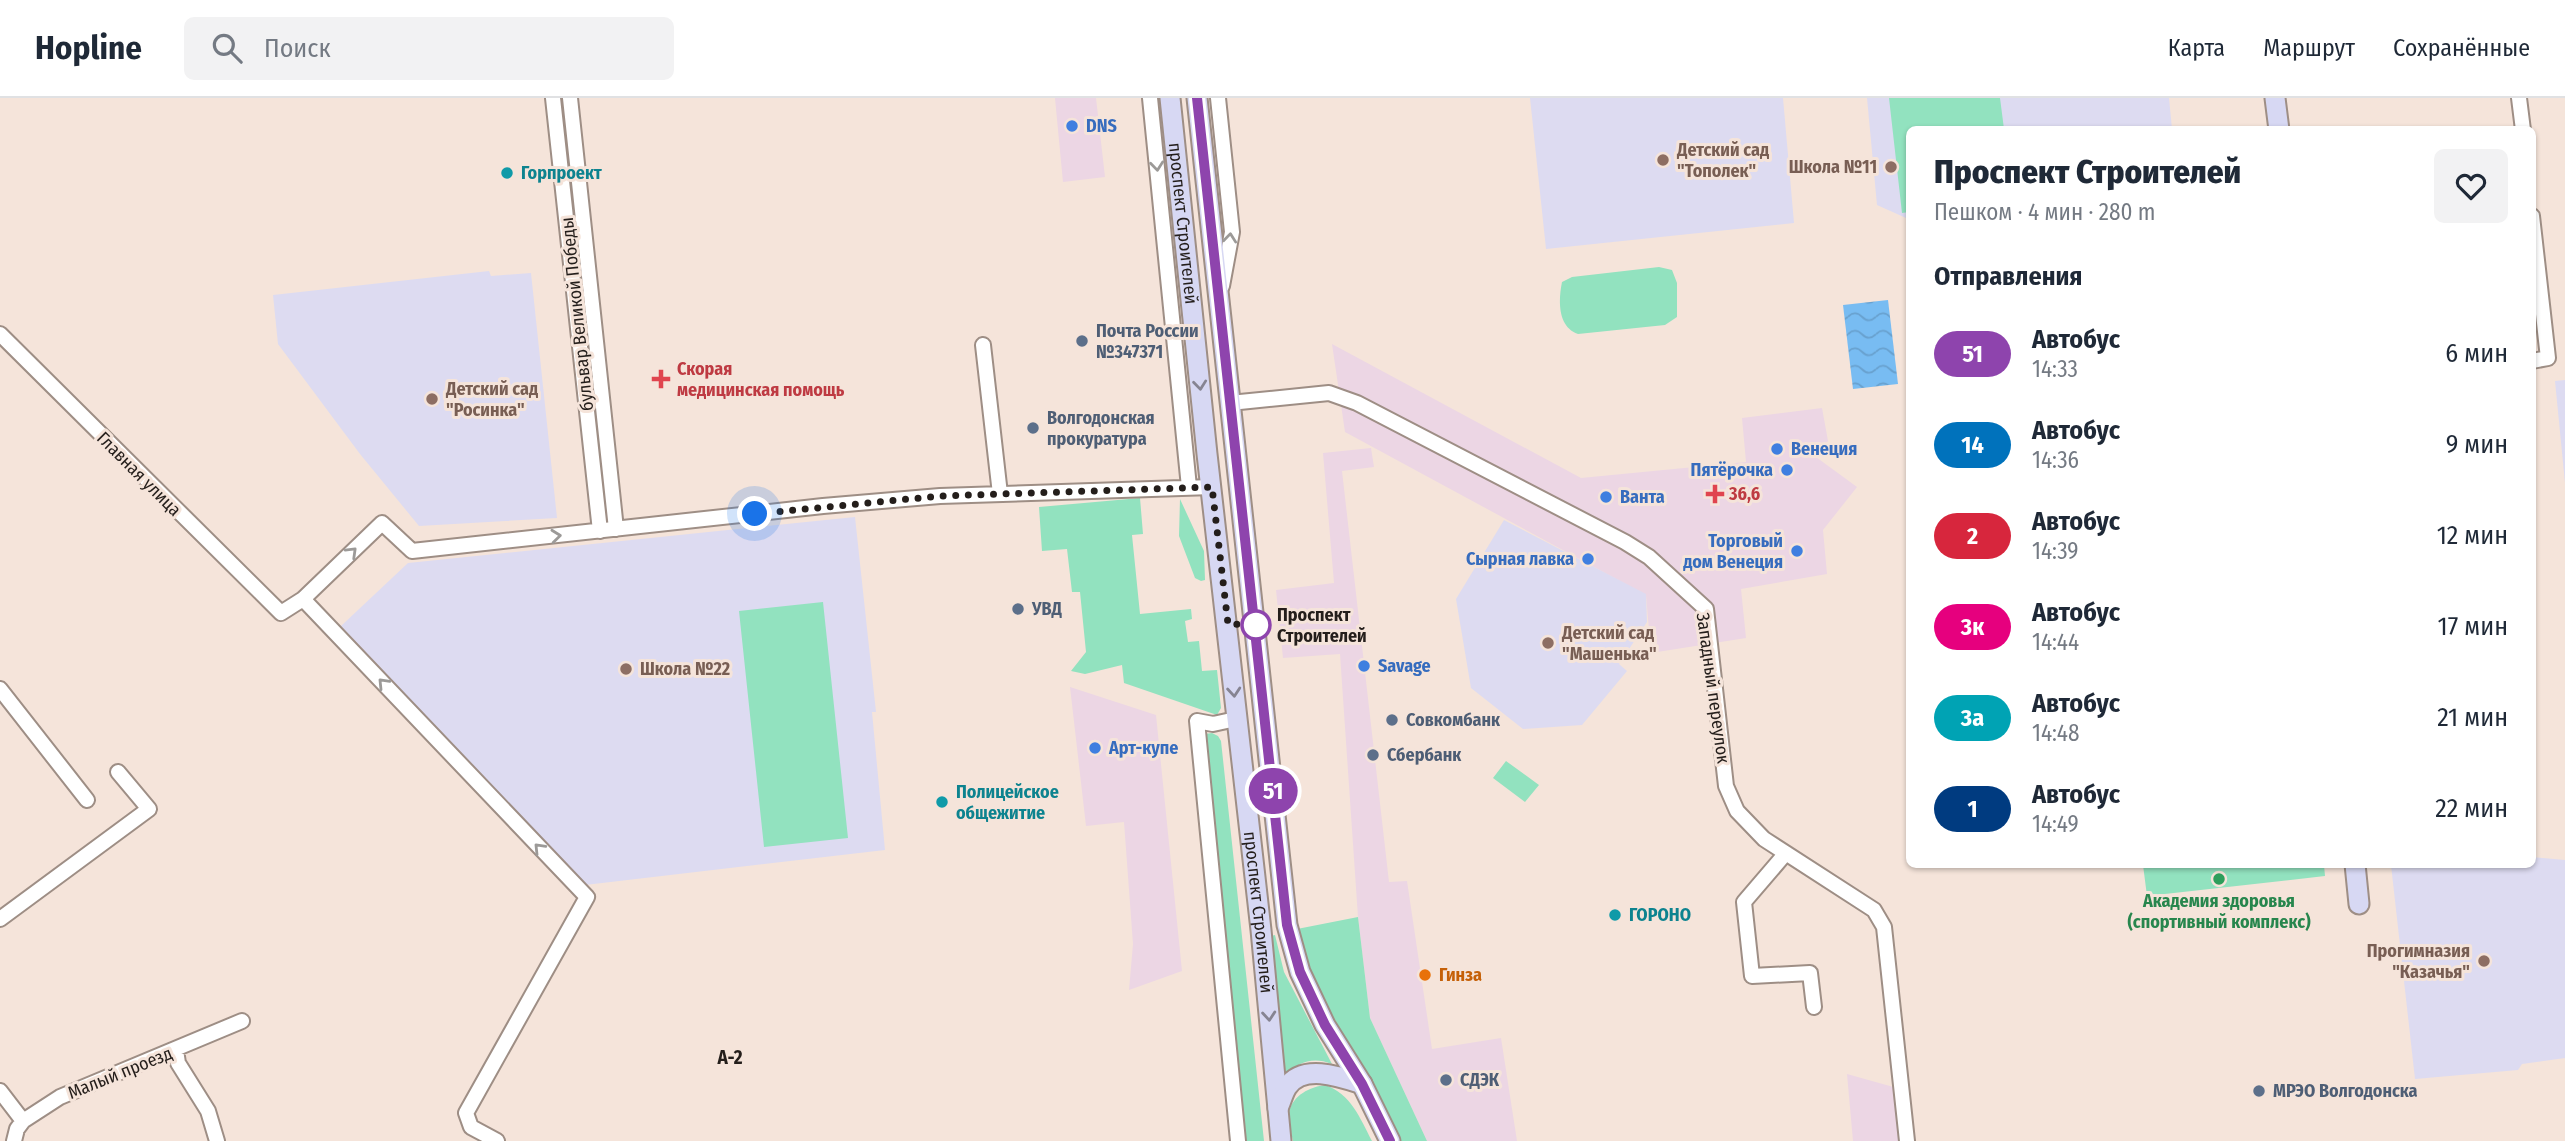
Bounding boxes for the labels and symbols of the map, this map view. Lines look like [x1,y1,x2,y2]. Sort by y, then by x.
place label: DNS [1086,115,1117,137]
marker: DNS [1064,118,1080,134]
place label: Детский сад "Тополек" [1676,139,1769,182]
street label: проспект Строителей [1164,141,1202,305]
marker: Детский сад "Тополек" [1655,152,1671,168]
place label: Школа №11 [1789,156,1877,178]
marker: Школа №11 [1883,159,1899,175]
one-way arrow [1150,160,1165,172]
place label: Горпроект [521,162,602,184]
marker: Горпроект [499,165,515,181]
street label: бульвар Великой Победы [556,216,598,412]
one-way arrow [1222,232,1237,243]
place label: Почта России №347371 [1096,320,1199,363]
marker: Почта России №347371 [1074,333,1090,349]
place label: Скорая медицинская помощь [677,358,845,401]
marker: Скорая медицинская помощь [651,369,671,389]
place label: Детский сад "Росинка" [445,378,538,421]
one-way arrow [1192,379,1207,391]
marker: Детский сад "Росинка" [424,391,440,407]
place label: Волгодонская прокуратура [1047,407,1155,450]
marker: Волгодонская прокуратура [1025,420,1041,436]
street label: Главная улица [92,427,186,521]
place label: Венеция [1791,438,1857,460]
marker: Венеция [1769,441,1785,457]
place label: Пятёрочка [1691,459,1773,481]
marker: Пятёрочка [1779,462,1795,478]
place label: 36,6 [1728,483,1760,505]
place label: Ванта [1620,486,1665,508]
marker: 36,6 [1707,486,1723,502]
marker: Ванта [1598,489,1614,505]
your location [737,496,772,531]
one-way arrow [550,528,562,543]
place label: Торговый дом Венеция [1682,530,1783,573]
marker: Торговый дом Венеция [1789,543,1805,559]
one-way arrow [344,547,357,560]
place label: Сырная лавка [1466,548,1574,570]
marker: Сырная лавка [1580,551,1596,567]
place label: УВД [1031,598,1062,620]
marker: УВД [1010,601,1026,617]
place label: Проспект Строителей [1277,604,1367,647]
marker: Проспект Строителей [1241,610,1271,640]
street label: Западный переулок [1692,611,1735,765]
place label: Детский сад "Машенька" [1561,622,1657,665]
marker: Детский сад "Машенька" [1540,635,1556,651]
place label: Savage [1378,655,1431,677]
place label: Школа №22 [640,658,730,680]
marker: Savage [1356,658,1372,674]
marker: Школа №22 [618,661,634,677]
one-way arrow [378,678,391,691]
one-way arrow [1226,687,1241,698]
place label: Совкомбанк [1406,709,1501,731]
marker: Совкомбанк [1384,712,1400,728]
place label: Арт-купе [1108,737,1178,759]
marker: Арт-купе [1087,740,1103,756]
place label: Сбербанк [1387,744,1462,766]
marker: Сбербанк [1365,747,1381,763]
line badge: 51 [1242,768,1304,814]
place label: Полицейское общежитие [956,781,1059,824]
marker: Полицейское общежитие [934,794,950,810]
street label: проспект Строителей [1239,830,1278,994]
one-way arrow [535,843,548,856]
marker: Академия здоровья (спортивный комплекс) [2211,871,2227,887]
place label: Академия здоровья (спортивный комплекс) [2127,890,2311,933]
place label: ГОРОНО [1629,904,1691,926]
marker: ГОРОНО [1607,907,1623,923]
place label: Прогимназия "Казачья" [2367,940,2470,983]
marker: Прогимназия "Казачья" [2476,953,2492,969]
place label: Гинза [1439,964,1482,986]
marker: Гинза [1417,967,1433,983]
one-way arrow [1261,1011,1276,1022]
street label: Малый проезд [65,1042,175,1104]
district label: А-2 [716,1046,743,1069]
place label: СДЭК [1460,1069,1500,1091]
marker: СДЭК [1438,1072,1454,1088]
place label: МРЭО Волгодонска [2273,1080,2418,1102]
marker: МРЭО Волгодонска [2251,1083,2267,1099]

